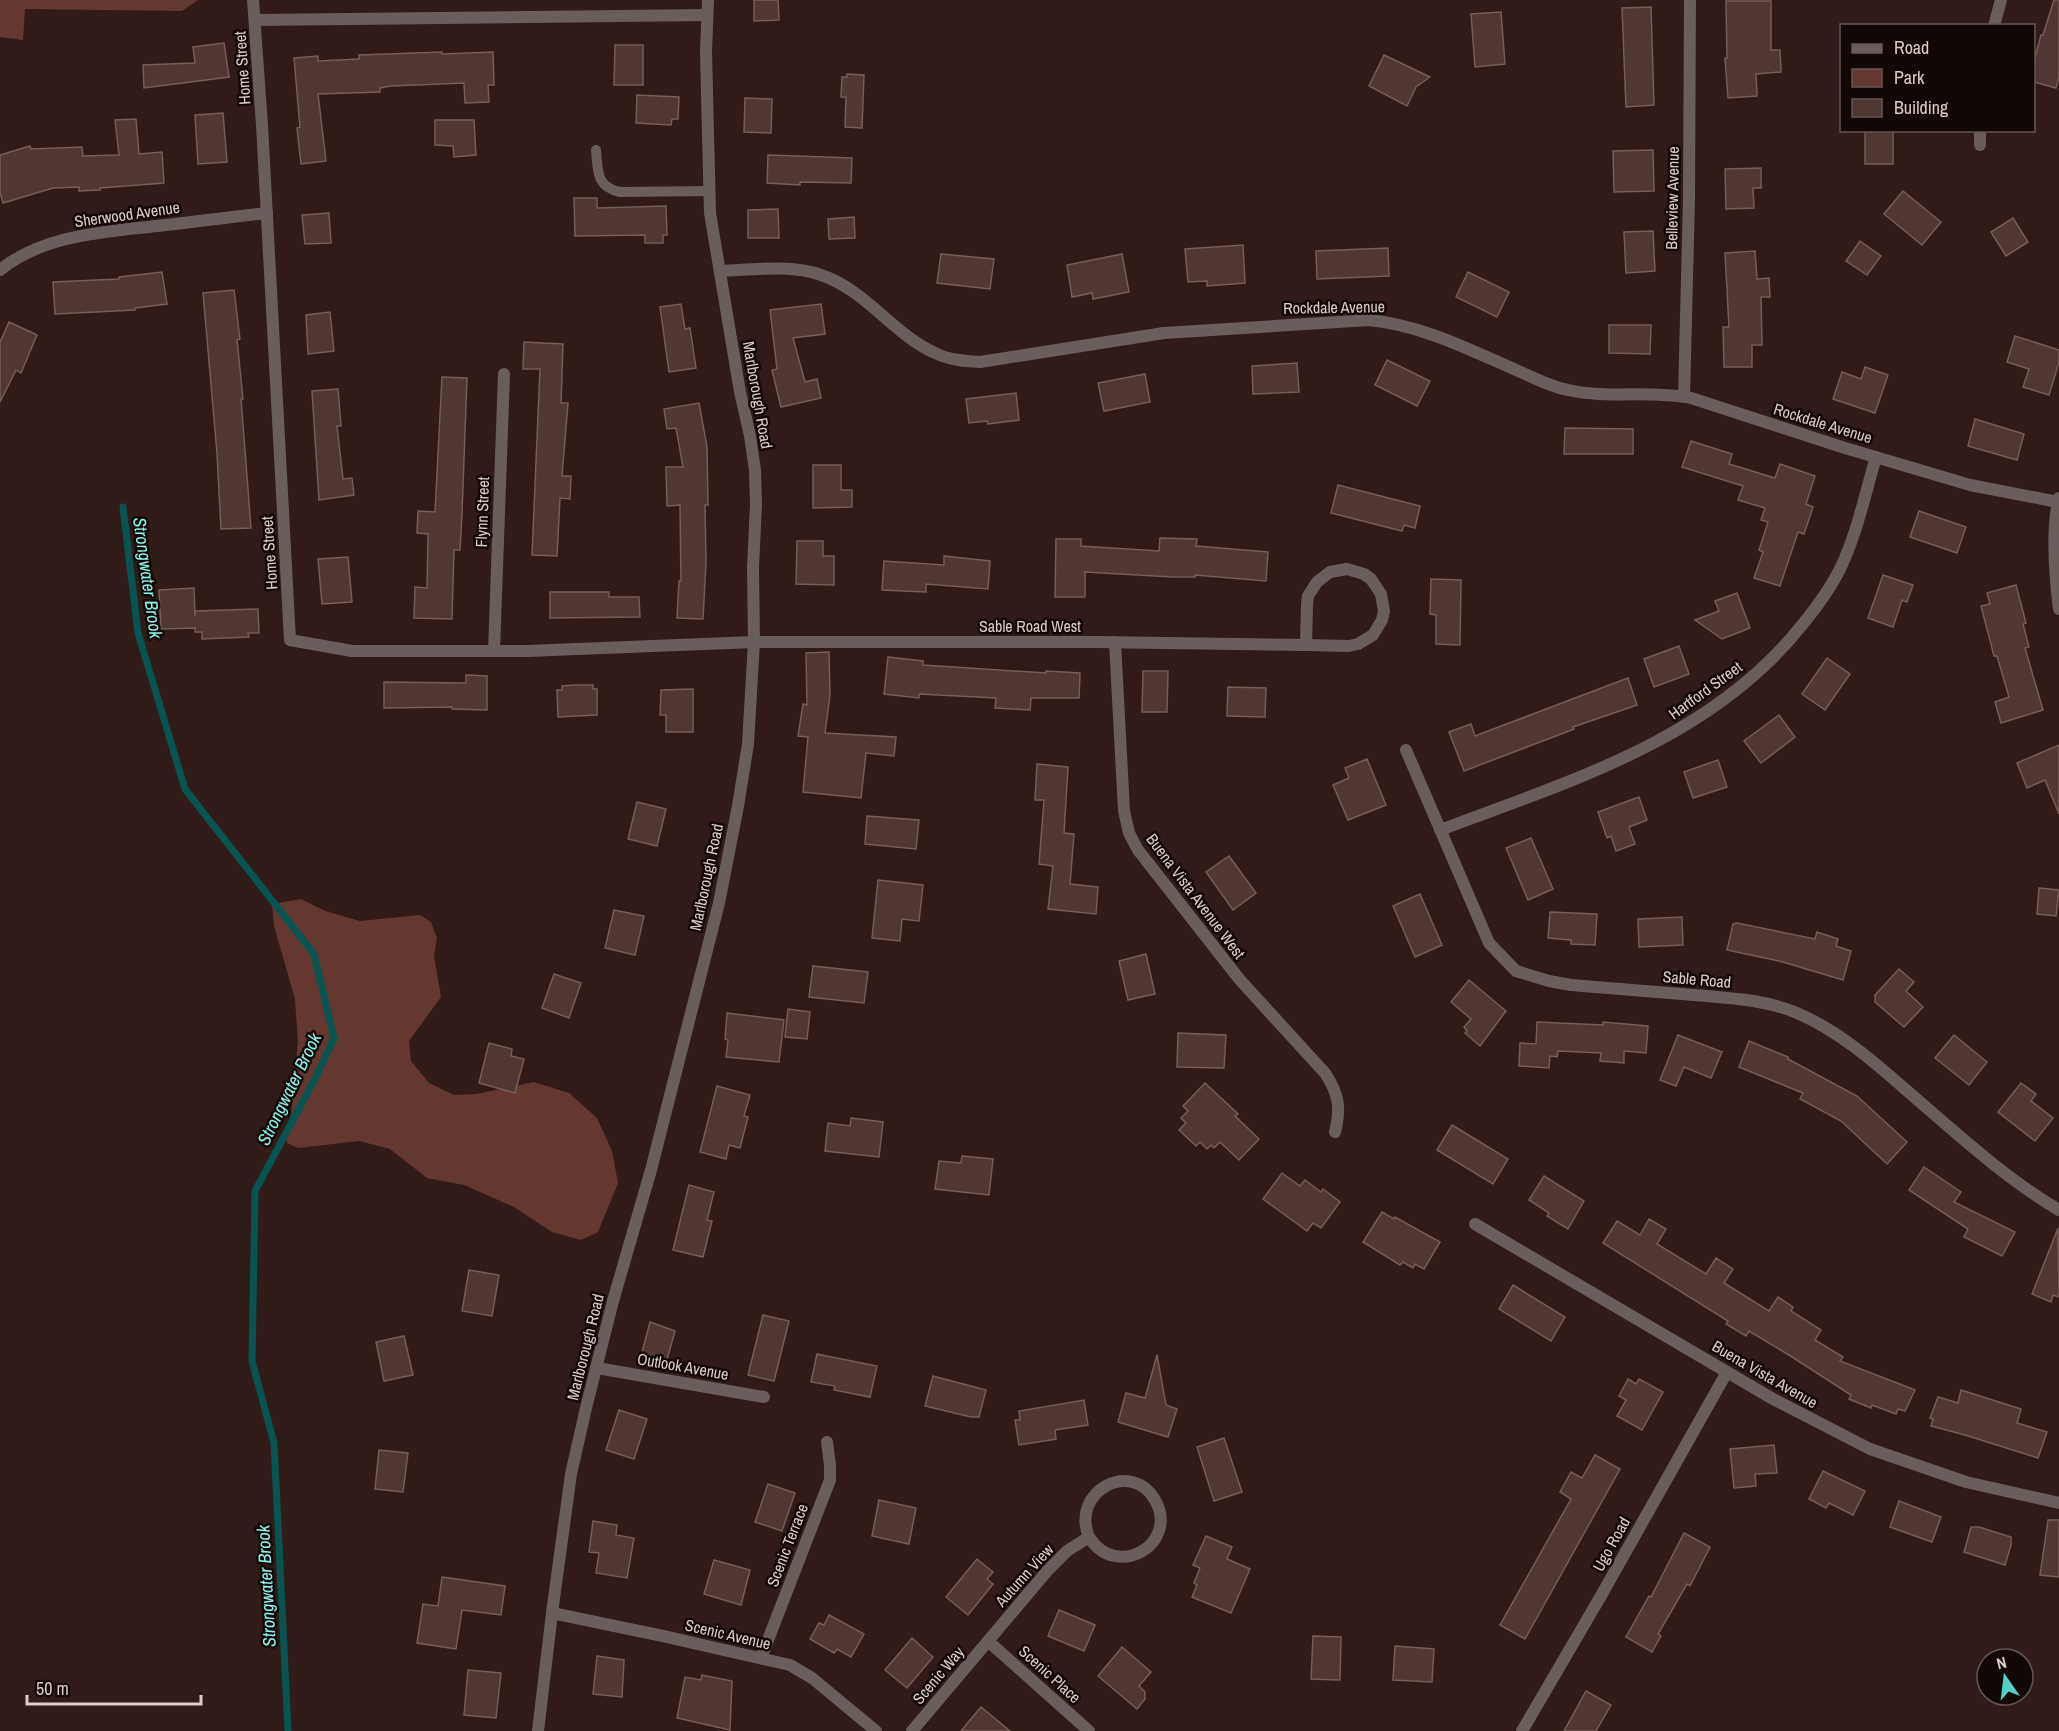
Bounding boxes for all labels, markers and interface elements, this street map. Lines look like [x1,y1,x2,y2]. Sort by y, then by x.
legend [1840,24,2035,132]
street label: Home Street [228,30,256,106]
text: Road [1894,35,1929,60]
text: Park [1894,65,1925,90]
text: Building [1894,95,1949,120]
street label: Belleview Avenue [1660,146,1684,250]
street label: Sherwood Avenue [73,196,181,232]
street label: Rockdale Avenue [1283,295,1385,319]
street label: Marlborough Road [738,340,778,450]
street label: Rockdale Avenue [1771,398,1875,448]
street label: Flynn Street [470,476,494,548]
street label: Home Street [255,515,283,591]
water label: Strongwater Brook [127,516,169,641]
street label: Sable Road West [979,615,1081,637]
street label: Hartford Street [1664,656,1747,724]
street label: Marlborough Road [684,822,728,932]
street label: Buena Vista Avenue West [1142,829,1251,964]
street label: Sable Road [1662,965,1732,993]
water label: Strongwater Brook [251,1028,327,1149]
street label: Marlborough Road [561,1292,609,1402]
street label: Buena Vista Avenue [1708,1335,1822,1413]
street label: Outlook Avenue [636,1347,730,1385]
street label: Scenic Terrace [761,1500,813,1590]
street label: Ugo Road [1587,1513,1635,1575]
water label: Strongwater Brook [250,1524,282,1648]
street label: Autumn View [989,1538,1059,1612]
street label: Scenic Avenue [683,1613,773,1655]
street label: Scenic Place [1014,1640,1086,1708]
street label: Scenic Way [907,1641,969,1709]
north arrow [1975,1647,2035,1707]
text: N [1994,1651,2009,1674]
scale bar [27,1668,201,1706]
text: 50 m [36,1676,69,1701]

